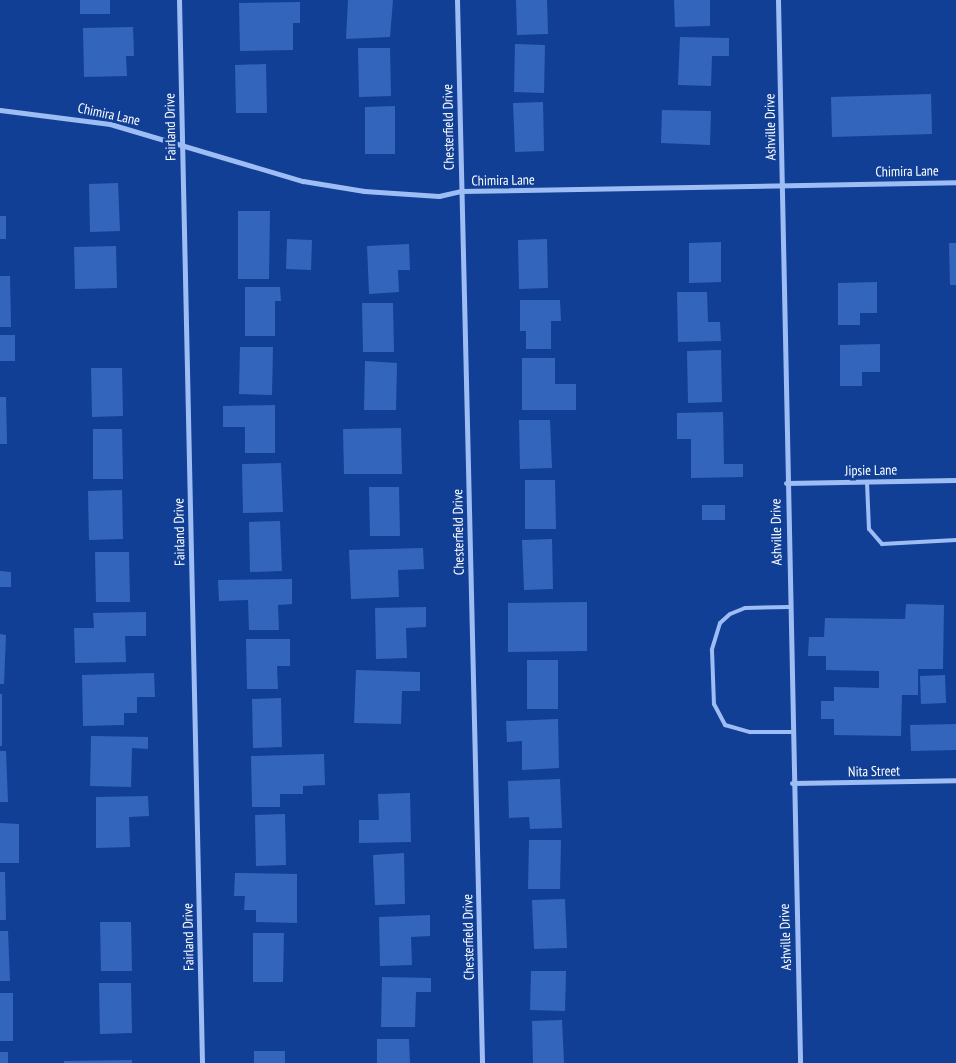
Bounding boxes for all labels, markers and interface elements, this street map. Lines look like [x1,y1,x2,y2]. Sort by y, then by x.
street label: Chesterfield Drive [439,84,457,170]
street label: Fairland Drive [161,93,179,161]
street label: Ashville Drive [761,94,779,160]
street label: Chimira Lane [76,99,142,129]
street label: Chimira Lane [875,162,939,180]
street label: Chimira Lane [471,171,535,189]
street label: Jipsie Lane [845,461,897,479]
street label: Chesterfield Drive [449,489,467,575]
street label: Fairland Drive [170,498,188,566]
street label: Ashville Drive [767,499,785,565]
street label: Nita Street [848,762,900,780]
street label: Chesterfield Drive [459,894,477,980]
street label: Fairland Drive [179,903,197,971]
street label: Ashville Drive [775,903,795,971]

